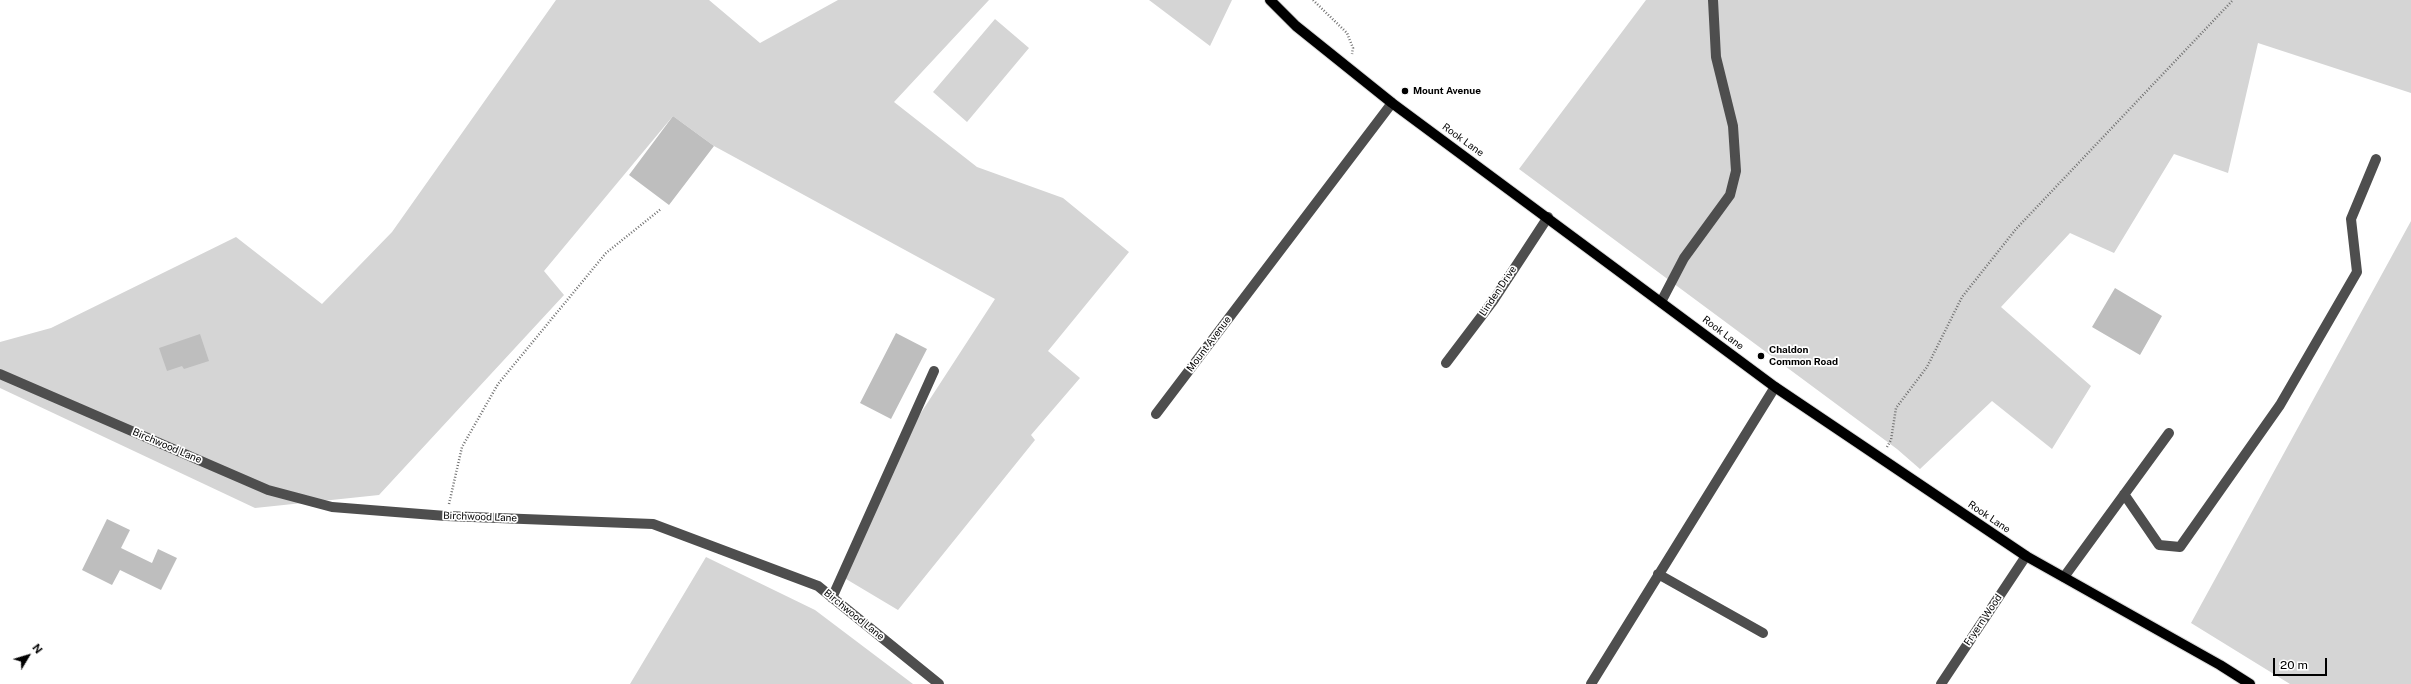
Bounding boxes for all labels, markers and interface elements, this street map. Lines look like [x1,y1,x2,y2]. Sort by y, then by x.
place label: Mount Avenue [1413,85,1481,97]
marker: Mount Avenue [1400,86,1410,96]
street label: Rook Lane [1440,121,1486,159]
street label: Linden Drive [1477,264,1519,318]
street label: Mount Avenue [1184,314,1234,374]
street label: Rook Lane [1700,314,1746,352]
place label: Chaldon Common Road [1769,344,1838,368]
marker: Chaldon Common Road [1756,351,1766,361]
street label: Birchwood Lane [131,426,203,466]
street label: Rook Lane [1966,498,2012,536]
street label: Birchwood Lane [443,510,517,524]
street label: Birchwood Lane [821,587,887,643]
street label: Fryern Wood [1961,592,2005,648]
north arrow [8,636,48,676]
text: N [30,642,45,656]
scale bar [2275,650,2329,676]
text: 20 m [2280,658,2308,672]

